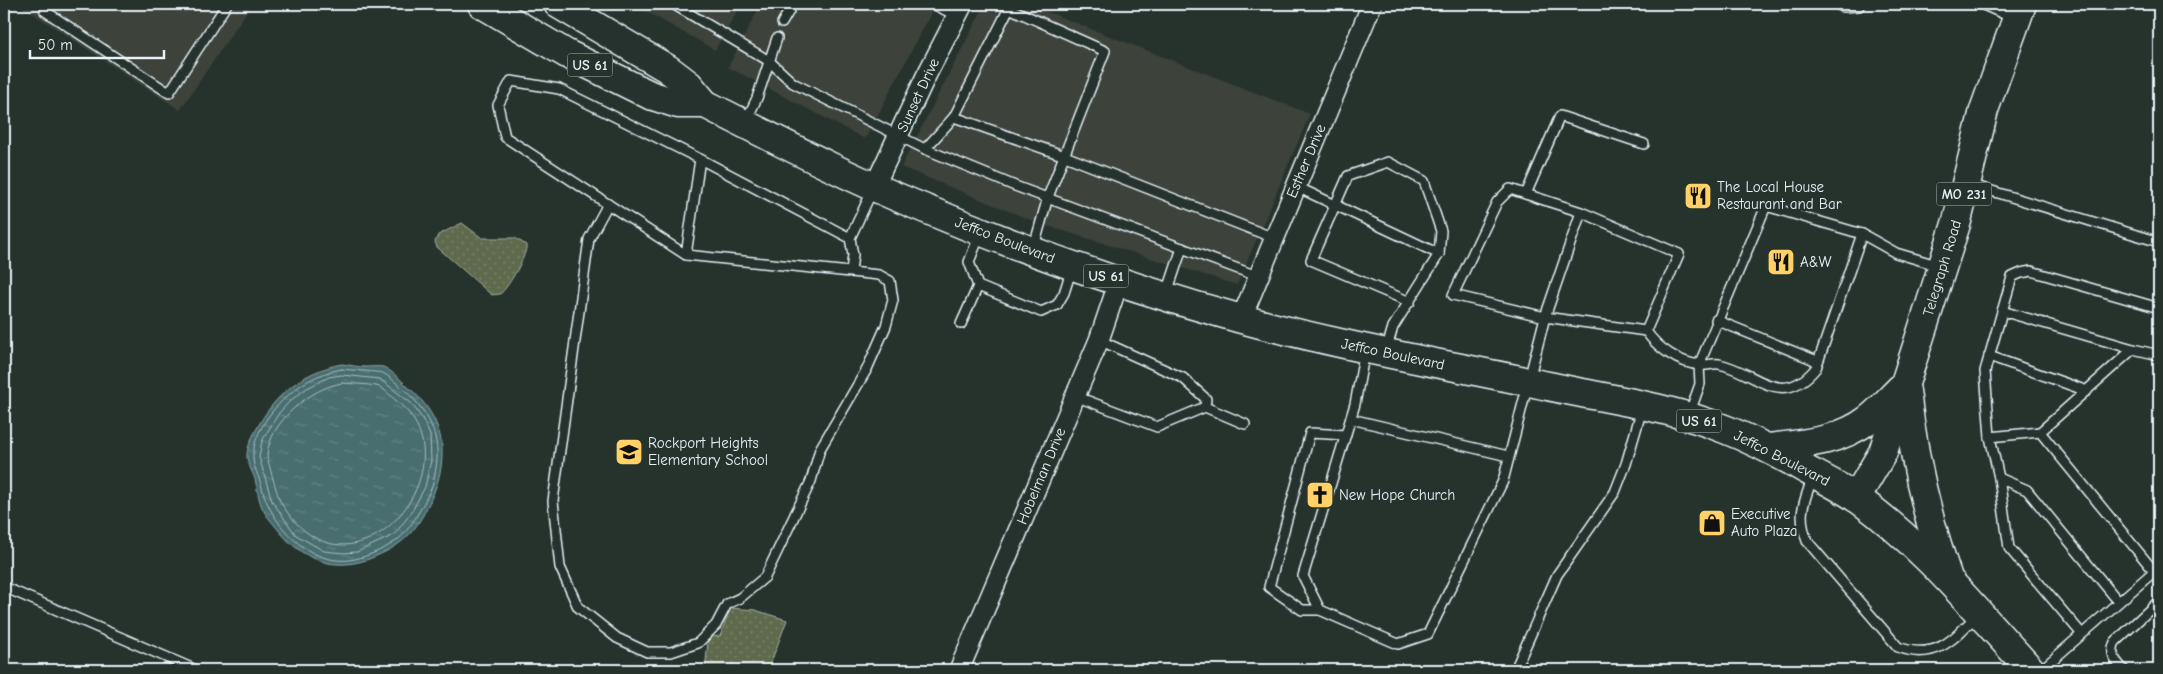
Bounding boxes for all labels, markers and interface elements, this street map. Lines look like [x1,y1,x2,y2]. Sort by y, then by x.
scale bar [30,28,164,60]
text: 50 m [38,36,73,54]
road number: US 61 [568,54,612,76]
street label: Sunset Drive [893,55,943,135]
street label: Esther Drive [1282,121,1330,201]
place label: The Local House Restaurant and Bar [1717,178,1842,213]
restaurant icon: The Local House Restaurant and Bar [1683,181,1713,211]
road number: MO 231 [1936,182,1992,205]
street label: Jeffco Boulevard [953,213,1057,267]
street label: Telegraph Road [1919,218,1965,318]
restaurant icon: A&W [1766,247,1796,277]
place label: A&W [1800,253,1831,271]
road number: US 61 [1084,264,1128,288]
street label: Jeffco Boulevard [1340,334,1446,374]
road number: US 61 [1676,410,1722,432]
street label: Hobelman Drive [1013,424,1070,527]
street label: Jeffco Boulevard [1731,426,1833,490]
place label: Rockport Heights Elementary School [648,434,768,469]
school or university icon: Rockport Heights Elementary School [614,437,644,467]
church icon: New Hope Church [1305,480,1335,510]
place label: New Hope Church [1339,486,1455,504]
place label: Executive Auto Plaza [1731,505,1798,540]
shop icon: Executive Auto Plaza [1697,508,1727,538]

